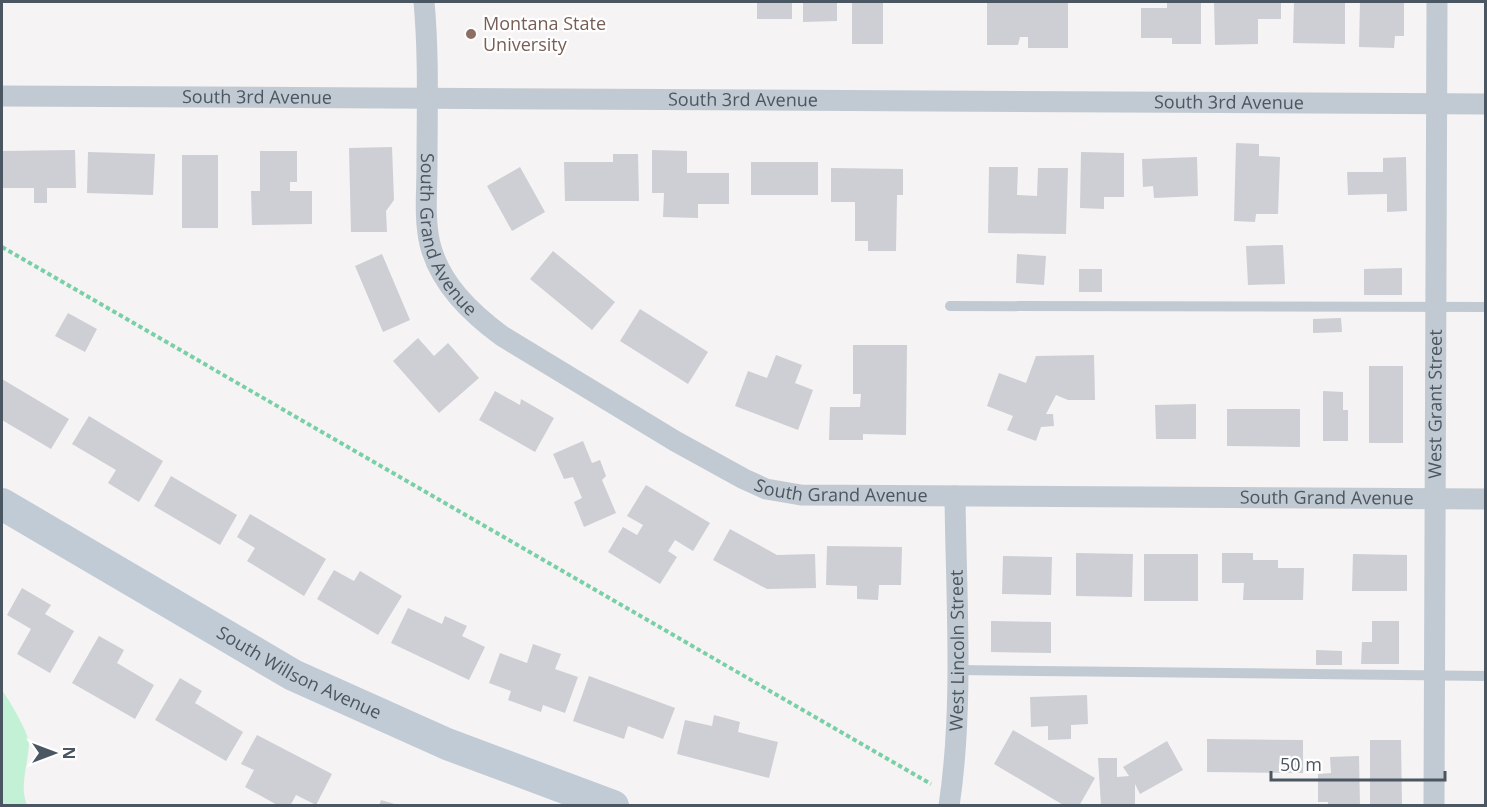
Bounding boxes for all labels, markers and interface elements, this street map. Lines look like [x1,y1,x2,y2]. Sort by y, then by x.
place label: Montana State University [483,11,606,56]
marker: Montana State University [464,27,478,41]
street label: South 3rd Avenue [182,84,332,109]
street label: South 3rd Avenue [668,87,818,111]
street label: South 3rd Avenue [1154,89,1304,114]
street label: South Grand Avenue [415,153,483,321]
street label: West Grant Street [1422,329,1447,479]
street label: South Grand Avenue [751,472,928,507]
street label: South Grand Avenue [1240,485,1414,510]
street label: West Lincoln Street [943,569,969,732]
street label: South Willson Avenue [213,620,385,724]
north arrow [24,723,84,783]
scale bar [1271,744,1445,782]
text: N [58,746,80,760]
text: 50 m [1280,752,1322,776]

